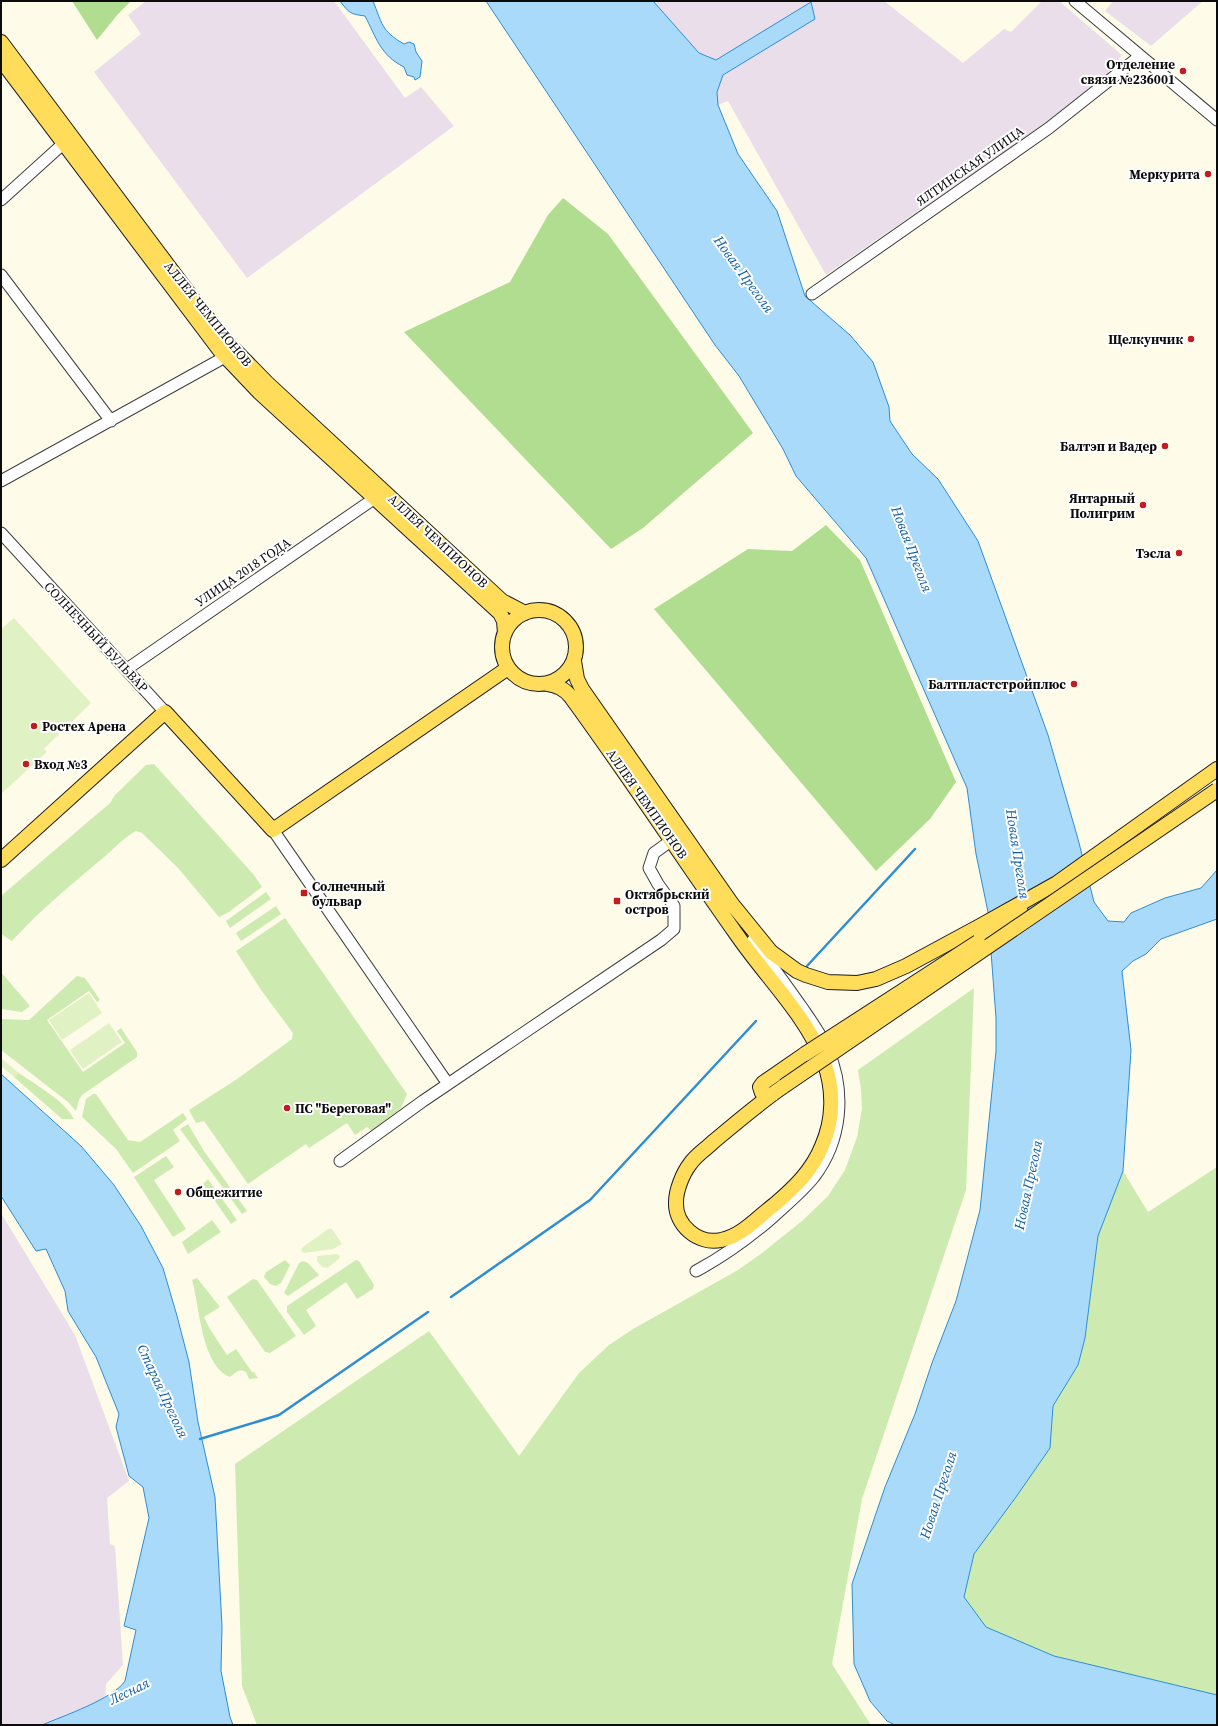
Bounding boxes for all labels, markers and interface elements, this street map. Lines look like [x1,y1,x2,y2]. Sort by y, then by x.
place label: Отделение связи №236001 [1081,56,1175,88]
marker: Отделение связи №236001 [1178,66,1188,76]
street label: ЯЛТИНСКАЯ УЛИЦА [913,122,1028,210]
place label: Меркурита [1129,166,1200,183]
marker: Меркурита [1203,169,1213,179]
water label: Новая Преголя [709,231,779,317]
street label: АЛЛЕЯ ЧЕМПИОНОВ [160,258,256,370]
place label: Щелкунчик [1108,331,1183,348]
marker: Щелкунчик [1186,334,1196,344]
place label: Балтэп и Вадер [1060,438,1157,455]
marker: Балтэп и Вадер [1160,441,1170,451]
street label: АЛЛЕЯ ЧЕМПИОНОВ [384,490,492,592]
place label: Янтарный Полигрим [1069,490,1135,522]
marker: Янтарный Полигрим [1138,500,1148,510]
water label: Новая Преголя [886,502,938,595]
street label: УЛИЦА 2018 ГОДА [192,534,294,610]
place label: Тэсла [1136,545,1171,562]
marker: Тэсла [1174,548,1184,558]
street label: СОЛНЕЧНЫЙ БУЛЬВАР [40,578,152,696]
place label: Балтпластстройплюс [928,676,1066,693]
marker: Балтпластстройплюс [1069,679,1079,689]
place label: Ростех Арена [42,718,126,735]
marker: Ростех Арена [29,721,39,731]
street label: АЛЛЕЯ ЧЕМПИОНОВ [603,746,691,862]
place label: Вход №3 [34,756,88,773]
marker: Вход №3 [21,759,31,769]
water label: Новая Преголя [1001,807,1035,900]
place label: Солнечный бульвар [312,878,385,910]
place label: Октябрьский остров [625,886,710,918]
marker: Солнечный бульвар [299,888,309,898]
marker: Октябрьский остров [612,896,622,906]
place label: ПС "Береговая" [295,1100,391,1117]
marker: ПС "Береговая" [282,1103,292,1113]
water label: Новая Преголя [1009,1139,1047,1232]
place label: Общежитие [186,1184,263,1201]
marker: Общежитие [173,1187,183,1197]
water label: Старая Преголя [133,1341,193,1441]
water label: Новая Преголя [914,1449,962,1542]
water label: Лесная [105,1673,153,1710]

